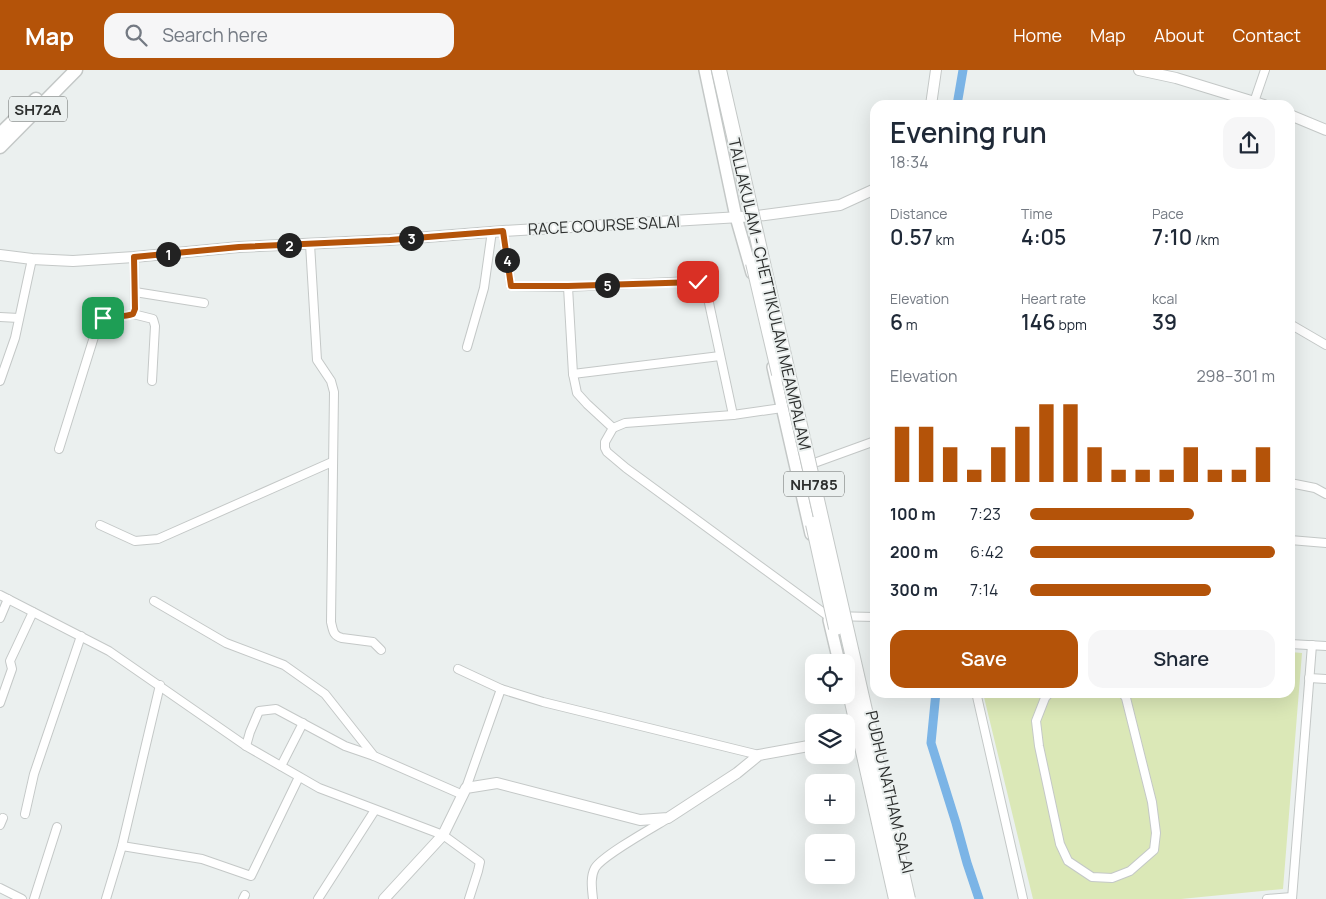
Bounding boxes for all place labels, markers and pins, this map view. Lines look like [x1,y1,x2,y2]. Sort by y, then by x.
pin: 3 [398,226,424,250]
pin: 2 [276,232,302,258]
pin: 1 [156,242,180,266]
pin: 4 [494,248,520,272]
pin [677,261,719,303]
pin: 5 [594,272,620,298]
pin [82,297,124,339]

